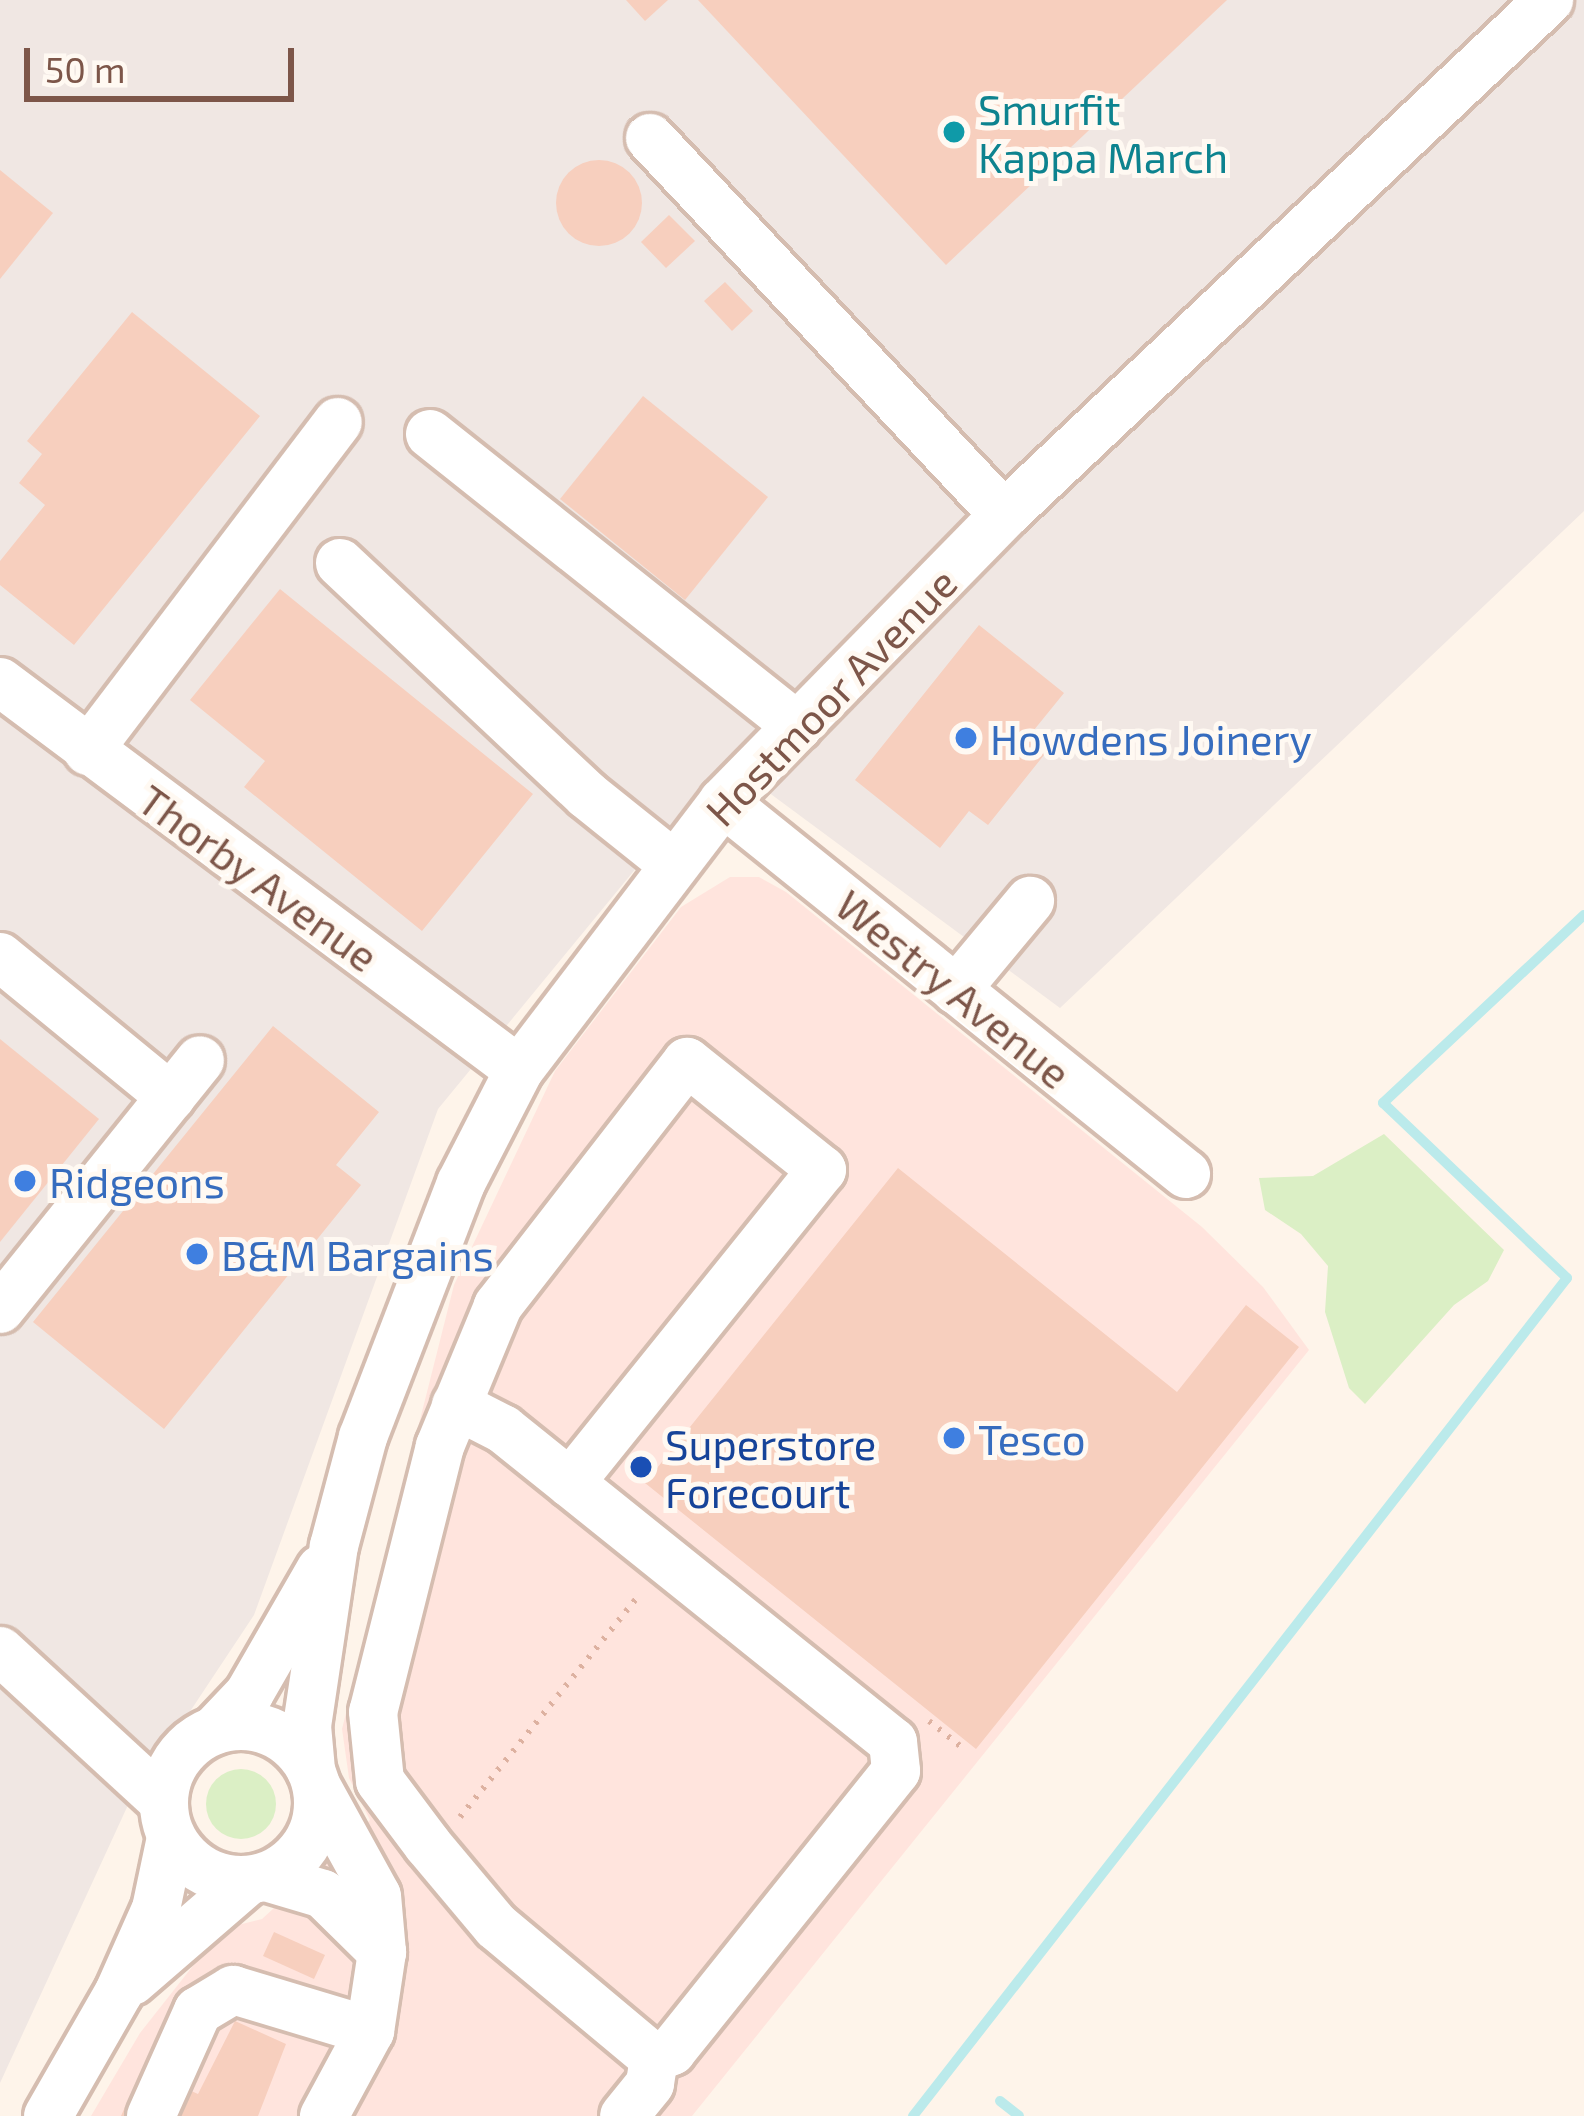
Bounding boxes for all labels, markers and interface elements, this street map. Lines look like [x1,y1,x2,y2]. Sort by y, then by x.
scale bar [30,24,300,98]
text: 50 m [45,47,126,90]
place label: Smurfit Kappa March [978,83,1228,182]
marker: Smurfit Kappa March [941,119,967,145]
street label: Hostmoor Avenue [694,556,966,836]
place label: Howdens Joinery [990,713,1313,763]
marker: Howdens Joinery [953,725,979,751]
street label: Thorby Avenue [129,773,389,981]
street label: Westry Avenue [826,878,1082,1098]
place label: Ridgeons [49,1156,225,1206]
marker: Ridgeons [12,1168,38,1194]
place label: B&M Bargains [221,1229,494,1279]
marker: B&M Bargains [184,1241,210,1267]
place label: Tesco [978,1413,1086,1463]
place label: Superstore Forecourt [665,1418,876,1516]
marker: Tesco [941,1425,967,1451]
marker: Superstore Forecourt [628,1454,654,1480]

